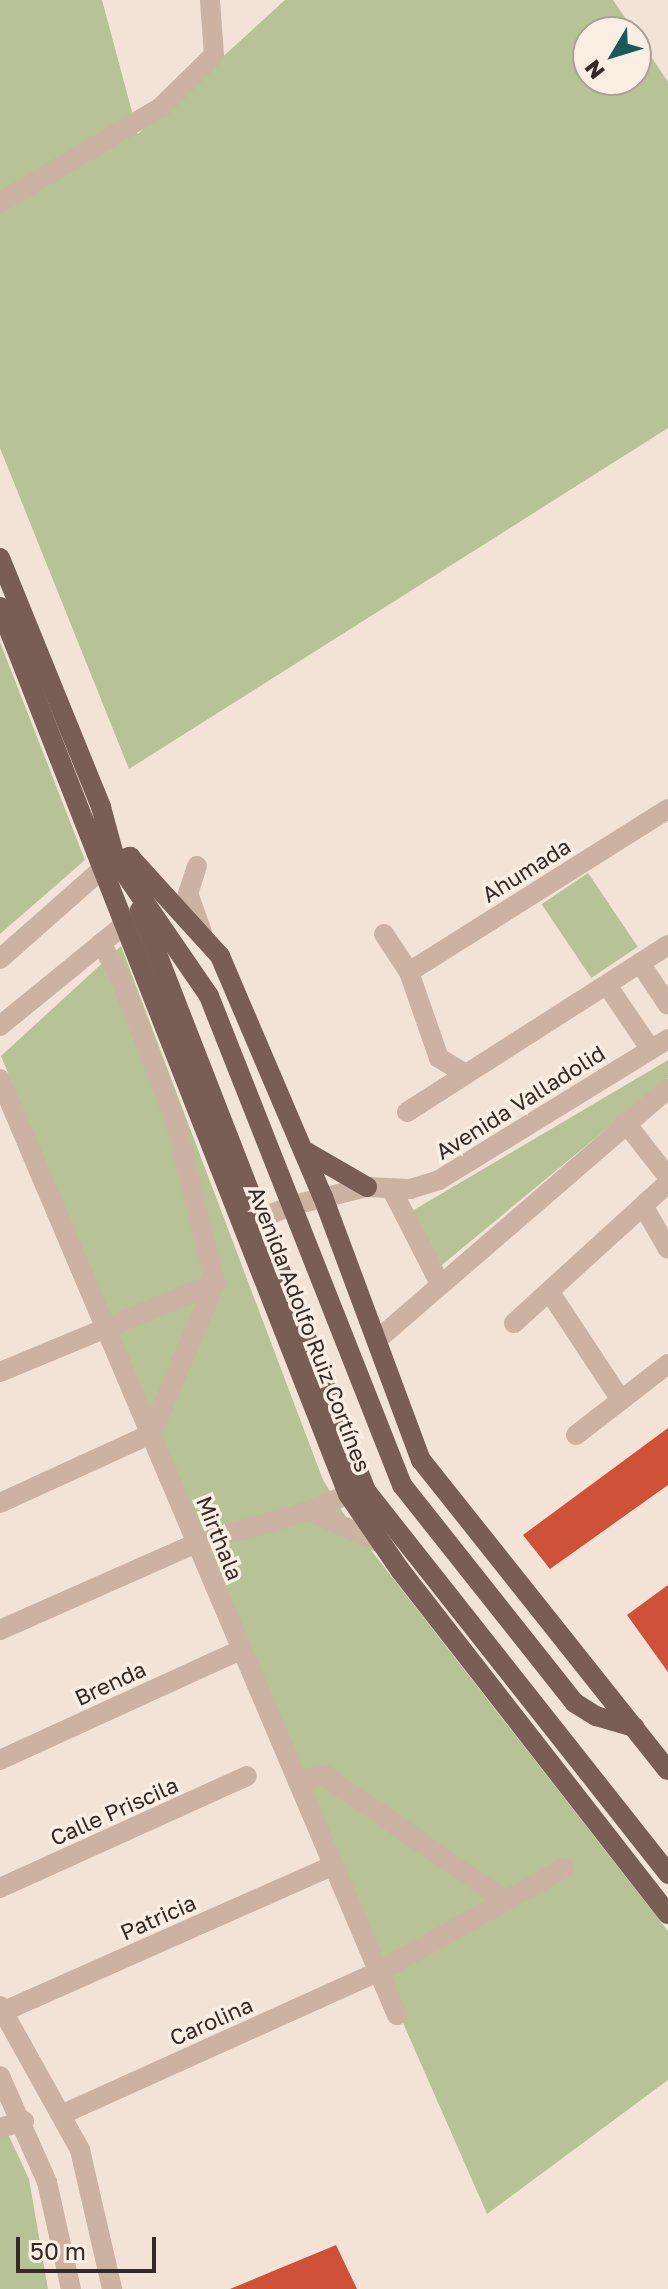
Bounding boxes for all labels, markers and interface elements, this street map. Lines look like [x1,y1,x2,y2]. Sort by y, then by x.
north arrow [572,16,652,96]
text: N [578,55,610,85]
street label: Ahumada [477,832,575,908]
street label: Avenida Valladolid [431,1039,609,1165]
street label: Avenida Adolfo Ruiz Cortínes [243,1183,377,1475]
street label: Mirthala [191,1492,249,1584]
street label: Brenda [70,1655,150,1711]
street label: Calle Priscila [46,1771,182,1851]
street label: Patricia [116,1889,200,1945]
street label: Carolina [166,1991,256,2051]
scale bar [20,2221,160,2271]
text: 50 m [30,2236,86,2265]

